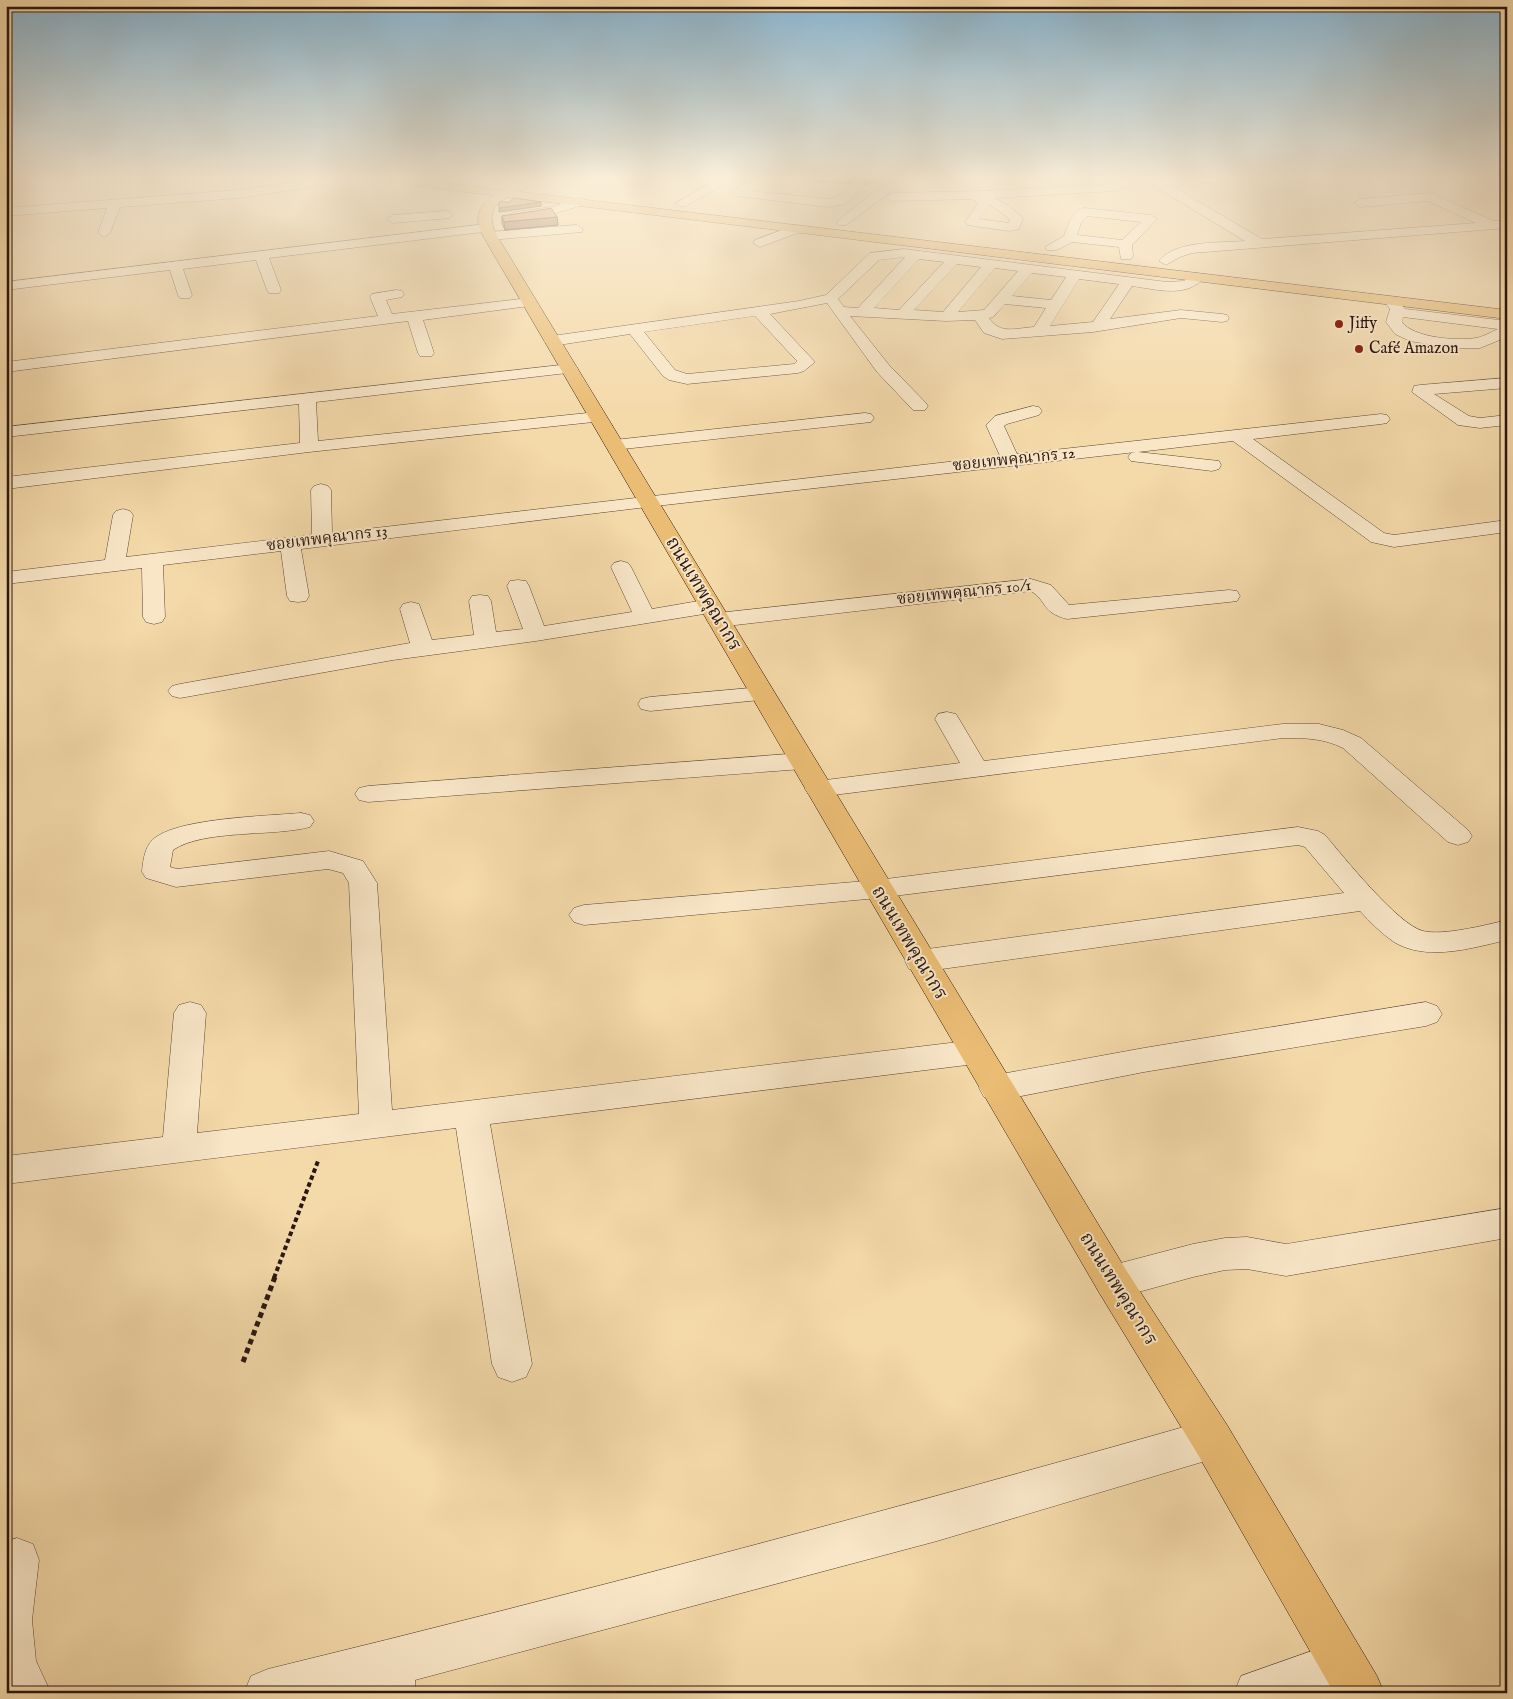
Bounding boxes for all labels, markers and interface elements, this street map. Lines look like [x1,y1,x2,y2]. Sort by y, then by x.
place label: Jiffy [1347,314,1377,334]
marker: Jiffy [1333,318,1345,330]
place label: Café Amazon [1369,339,1459,359]
marker: Café Amazon [1353,343,1365,355]
street label: ซอยเทพคุณากร 12 [952,444,1076,476]
street label: ซอยเทพคุณากร 13 [265,522,389,556]
street label: ถนนเทพคุณากร [659,532,747,656]
street label: ซอยเทพคุณากร 10/1 [896,576,1032,610]
street label: ถนนเทพคุณากร [865,881,953,1005]
street label: ถนนเทพคุณากร [1074,1228,1162,1350]

